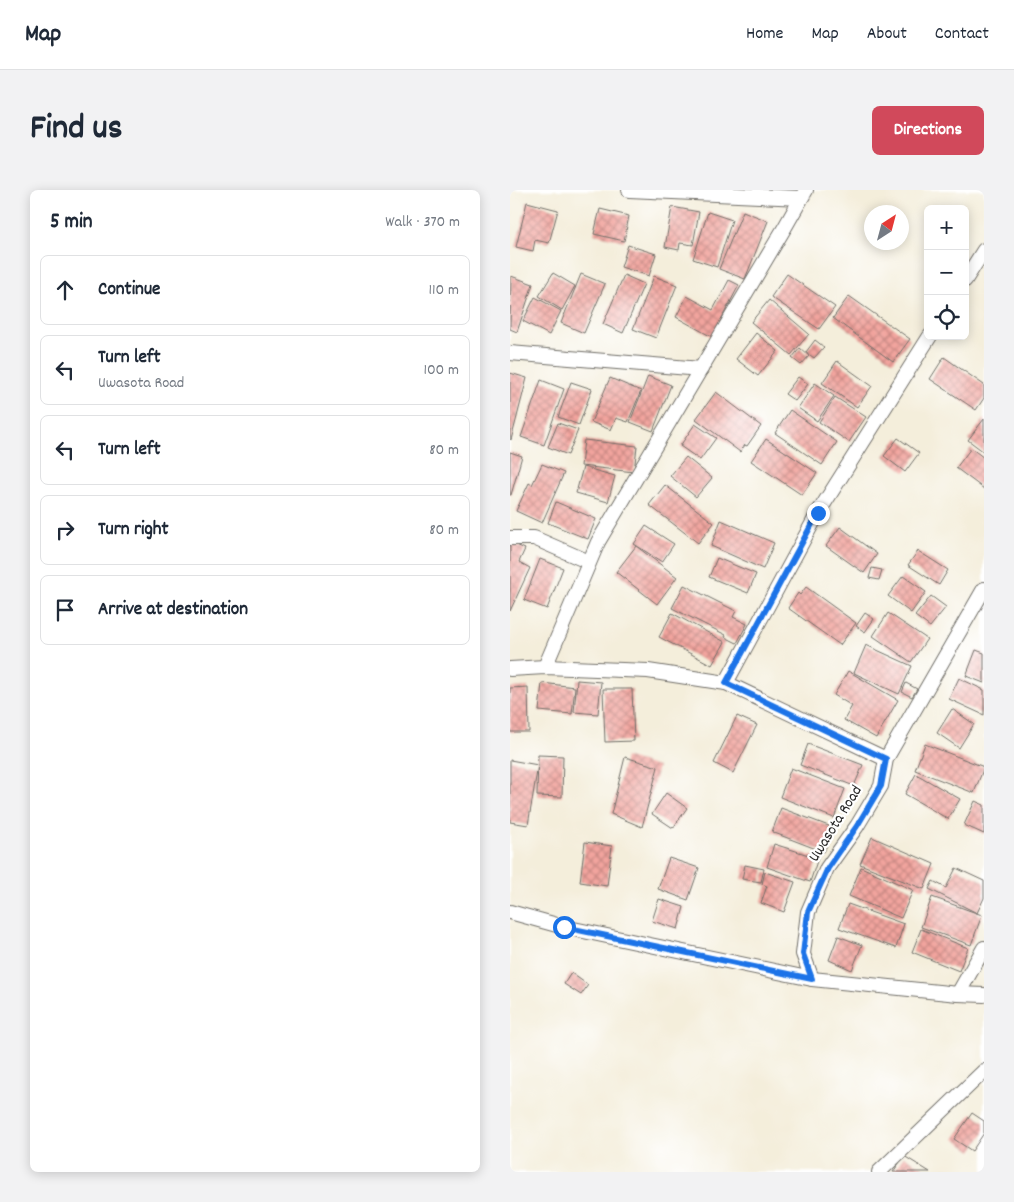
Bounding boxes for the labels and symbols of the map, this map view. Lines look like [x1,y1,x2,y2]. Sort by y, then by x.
north arrow [864,205,909,250]
route end [807,502,830,525]
street label: Uwasota Road [803,781,869,867]
route start [553,916,576,939]

